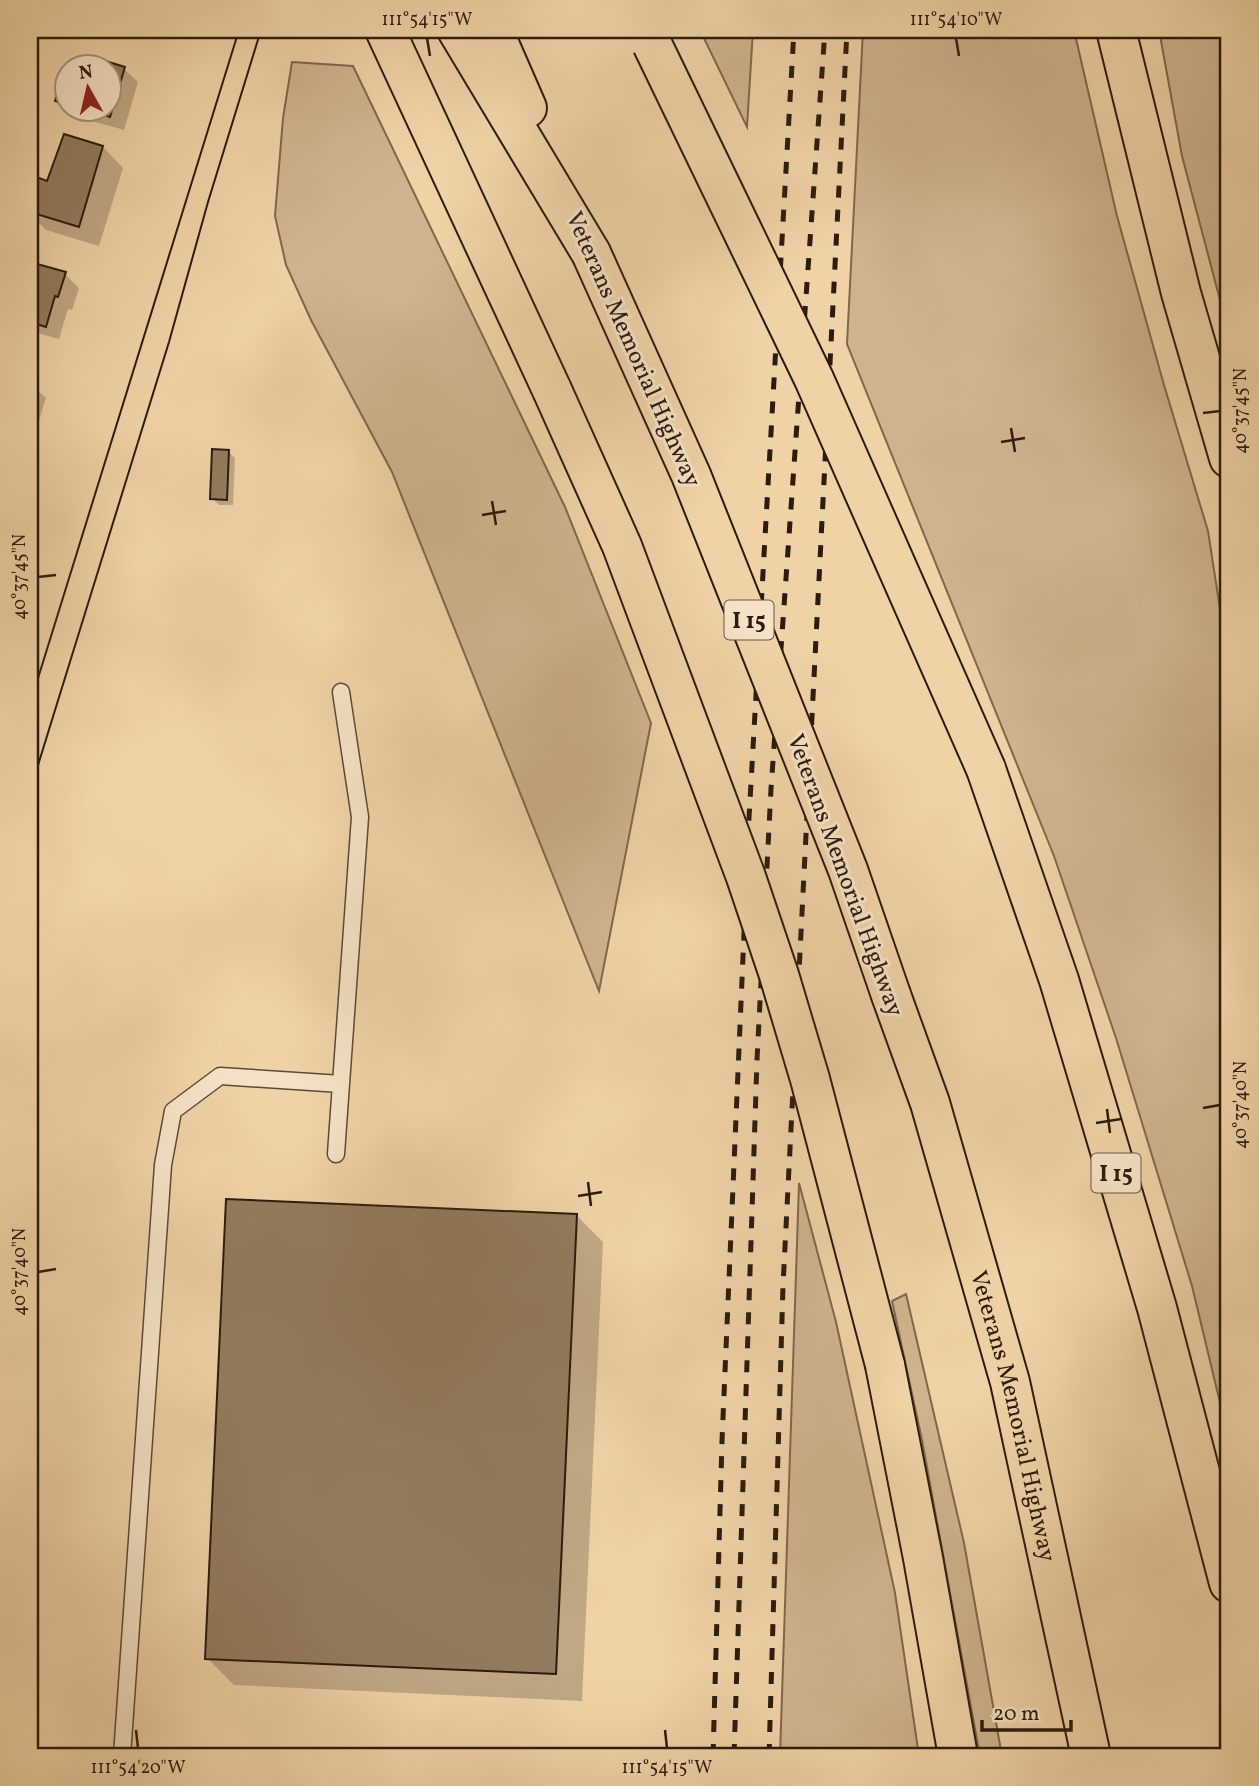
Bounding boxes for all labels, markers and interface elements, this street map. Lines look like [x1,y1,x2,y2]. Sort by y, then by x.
text: 111°54'15"W [382,8,472,33]
text: 111°54'10"W [910,8,1002,33]
north arrow [52,52,122,122]
text: N [77,59,95,87]
street label: Veterans Memorial Highway [556,206,708,493]
text: 40°37'45"N [1229,368,1254,454]
text: 40°37'45"N [8,534,33,620]
road number: I 15 [724,600,774,640]
street label: Veterans Memorial Highway [777,730,911,1022]
text: 40°37'40"N [1229,1061,1254,1149]
road number: I 15 [1092,1154,1140,1192]
text: 40°37'40"N [8,1228,33,1316]
street label: Veterans Memorial Highway [960,1267,1063,1565]
scale bar [982,1688,1072,1732]
text: 20 m [993,1700,1039,1729]
text: 111°54'20"W [90,1756,186,1781]
text: 111°54'15"W [622,1756,712,1781]

